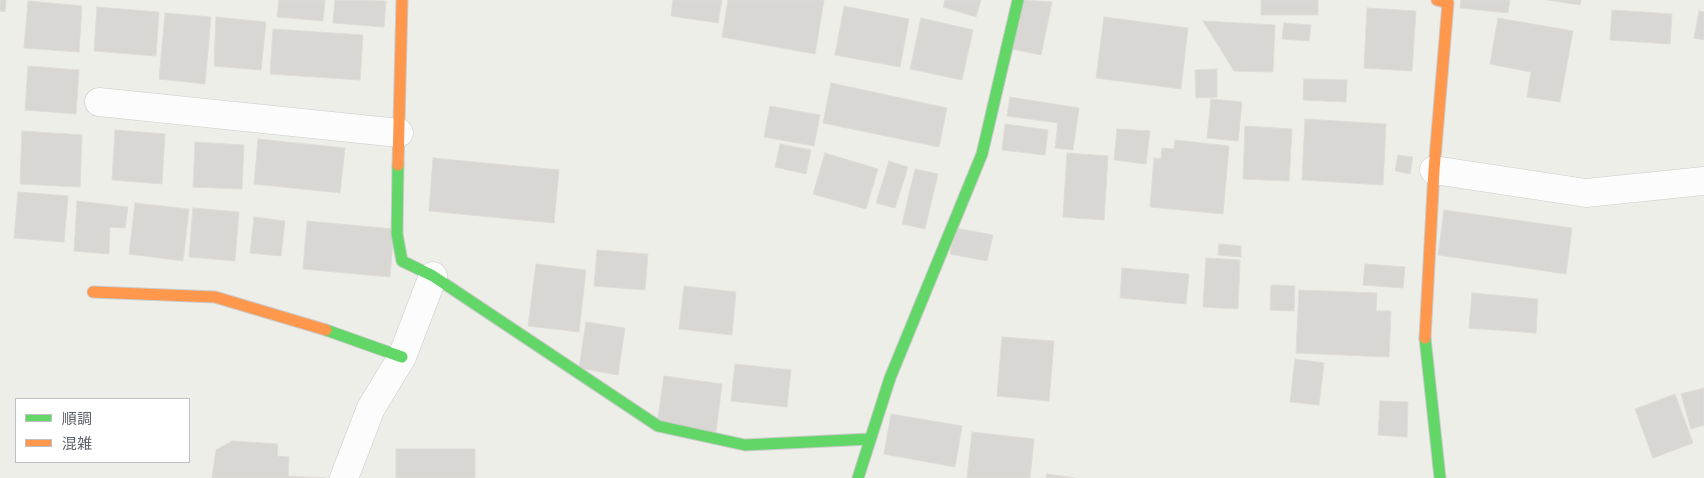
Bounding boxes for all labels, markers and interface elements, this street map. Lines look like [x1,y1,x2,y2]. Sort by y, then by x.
legend [15,398,190,463]
text: 順調 [62,409,92,428]
text: 混雑 [62,434,92,453]

